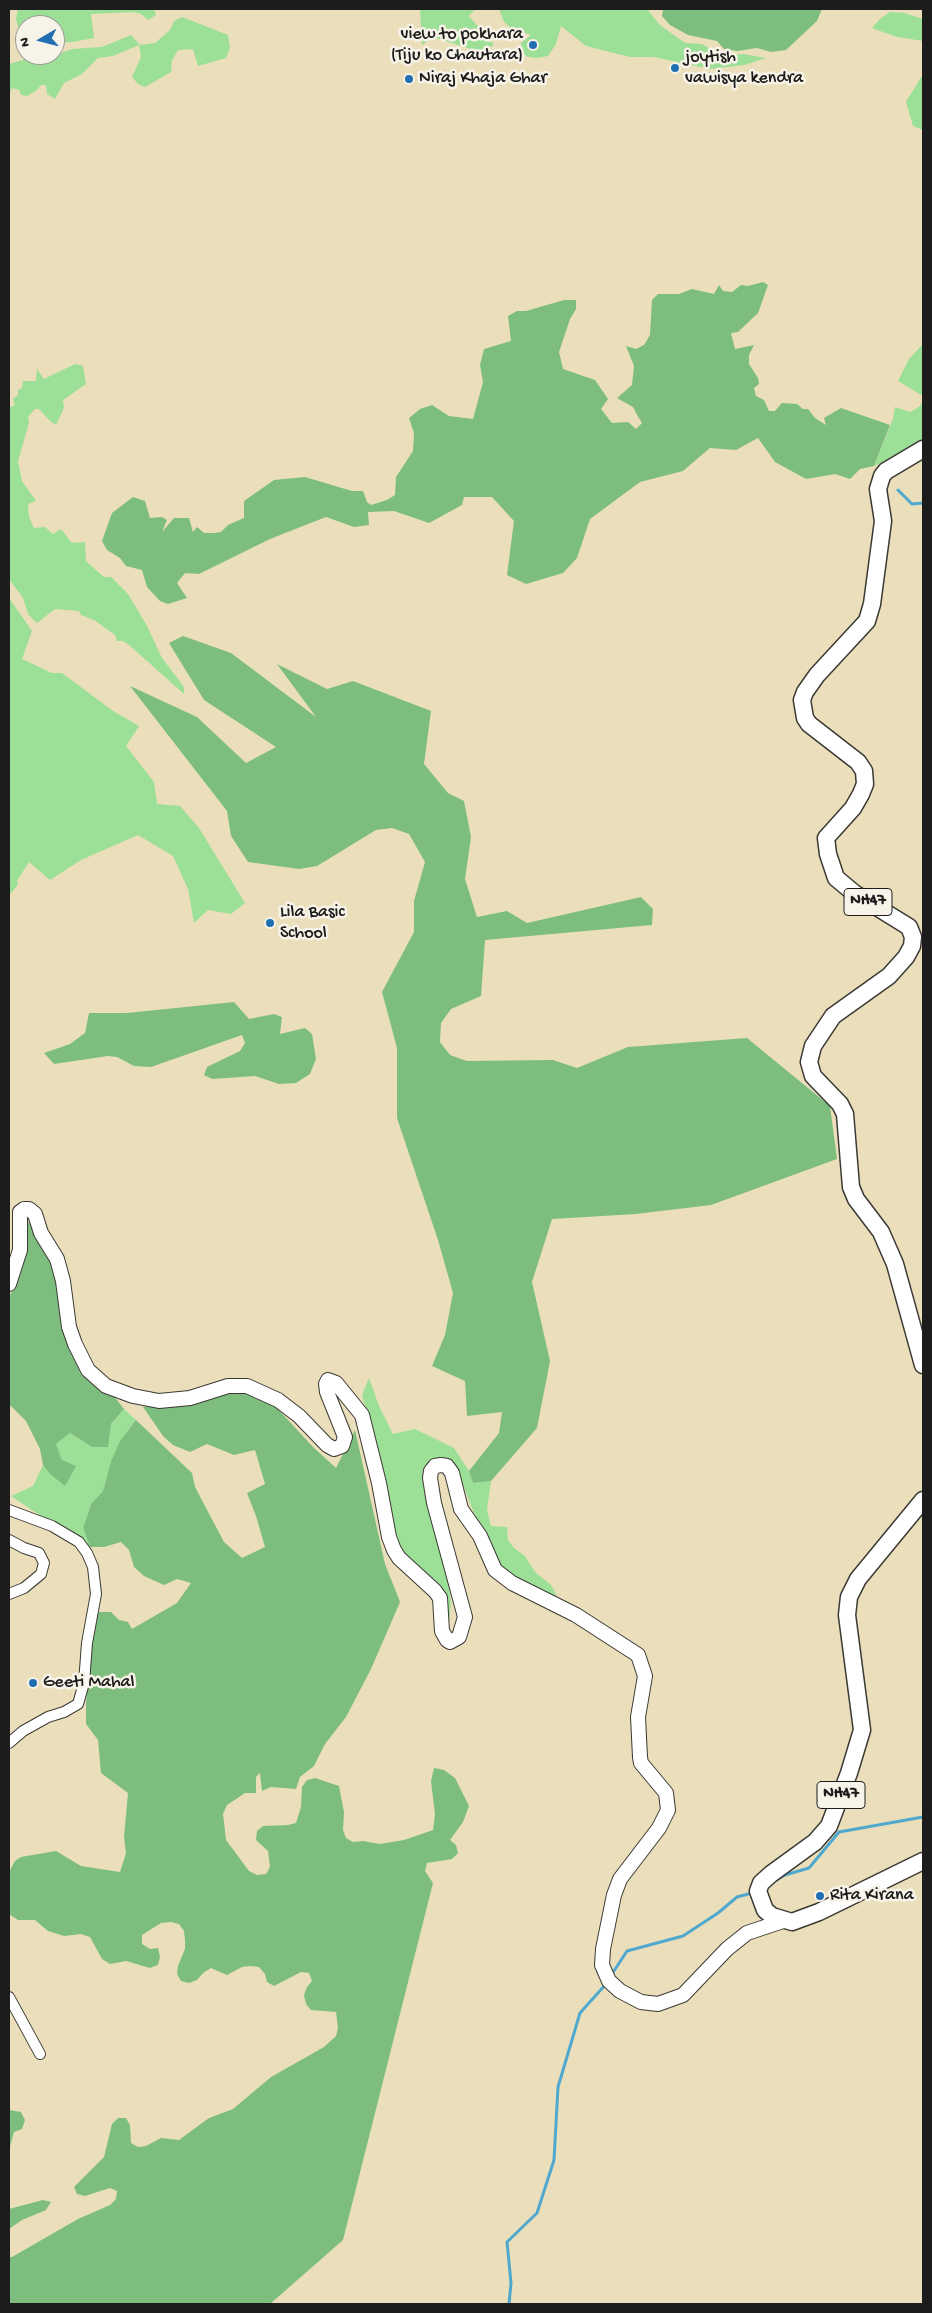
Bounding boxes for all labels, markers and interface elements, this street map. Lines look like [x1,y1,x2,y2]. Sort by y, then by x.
north arrow [15,15,65,65]
place label: view to pokhara (Tiju ko Chautara) [391,24,523,66]
text: N [17,36,35,48]
marker: view to pokhara (Tiju ko Chautara) [527,39,539,51]
place label: joytish vawisya kendra [685,47,803,90]
marker: joytish vawisya kendra [669,62,681,74]
place label: Niraj Khaja Ghar [419,68,547,90]
marker: Niraj Khaja Ghar [403,73,415,85]
road number: NH47 [844,889,892,916]
place label: Lila Basic School [280,902,345,944]
marker: Lila Basic School [264,917,276,929]
place label: Geeti Mahal [43,1672,135,1694]
marker: Geeti Mahal [27,1677,39,1689]
road number: NH47 [817,1782,865,1808]
place label: Rita Kirana [830,1885,914,1907]
marker: Rita Kirana [814,1890,826,1902]

